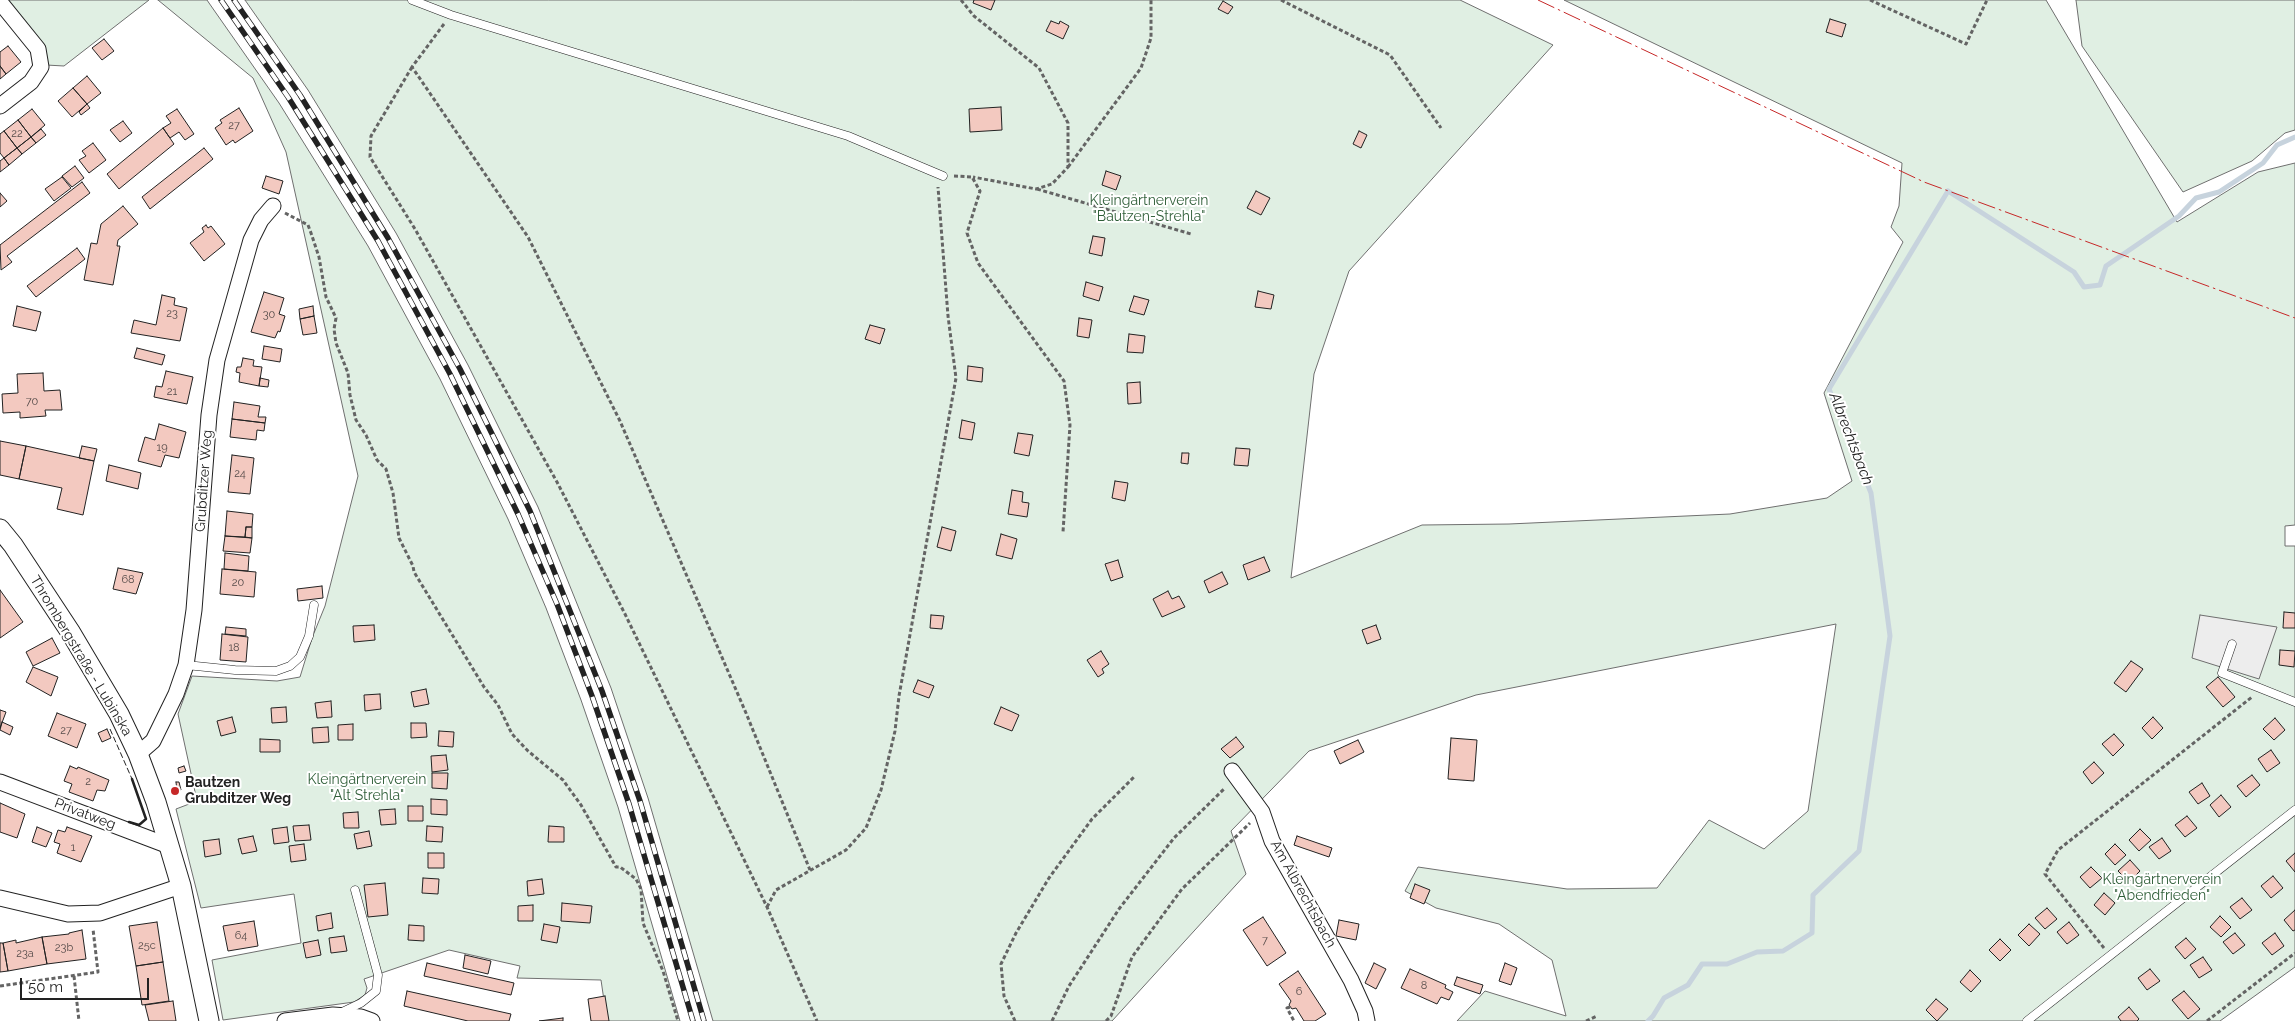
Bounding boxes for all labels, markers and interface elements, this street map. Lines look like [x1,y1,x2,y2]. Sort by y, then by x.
house number: 27 [228,119,240,133]
house number: 22 [11,127,23,141]
park label: Kleingärtnerverein "Bautzen-Strehla" [1090,193,1208,226]
house number: 23 [166,307,178,321]
house number: 30 [263,308,275,322]
house number: 21 [167,385,177,399]
water label: Albrechtsbach [1825,390,1877,488]
house number: 70 [26,395,38,409]
street label: Grubditzer Weg [192,429,216,533]
house number: 19 [156,441,168,455]
house number: 24 [234,467,246,481]
street label: Thrombergstraße - Lubinska [26,573,136,739]
house number: 68 [121,573,135,587]
house number: 20 [232,576,244,590]
house number: 18 [228,641,240,655]
house number: 27 [60,724,72,738]
park label: Kleingärtnerverein "Alt Strehla" [308,772,426,804]
house number: 2 [85,775,91,789]
place label: Bautzen Grubditzer Weg [185,775,291,808]
marker: Bautzen Grubditzer Weg [169,785,181,797]
street label: Privatweg [52,795,118,833]
street label: Am Albrechtsbach [1267,837,1339,951]
house number: 1 [71,841,75,855]
park label: Kleingärtnerverein "Abendfrieden" [2103,872,2221,904]
house number: 64 [235,929,247,943]
house number: 7 [1262,934,1268,948]
house number: 25c [138,939,156,953]
house number: 23b [55,941,73,955]
house number: 23a [16,947,34,961]
scale bar [22,968,151,1000]
text: 50 m [28,978,63,996]
house number: 8 [1421,979,1427,993]
house number: 6 [1296,985,1302,999]

